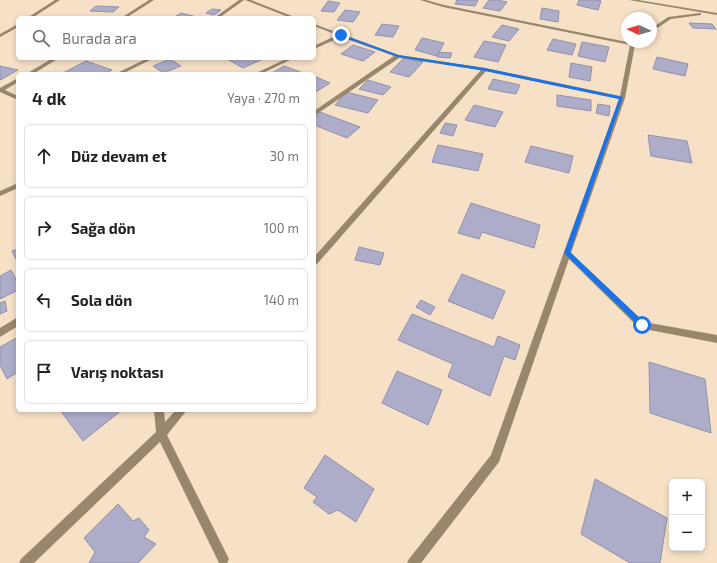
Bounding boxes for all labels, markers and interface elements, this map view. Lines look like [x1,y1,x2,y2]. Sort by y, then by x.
north arrow [621,12,657,48]
search box [16,16,316,60]
route end [332,26,350,44]
icon: search [30,27,52,49]
text: Burada ara [62,29,137,47]
text: 4 dk [32,88,66,108]
text: Yaya · 270 m [227,90,300,106]
icon: ahead [33,145,55,167]
text: Düz devam et [71,147,167,165]
text: 30 m [270,148,299,164]
icon: right [33,217,55,239]
text: Sağa dön [71,219,136,237]
text: 100 m [264,220,299,236]
icon: left [33,289,55,311]
text: Sola dön [71,291,132,309]
text: 140 m [264,292,299,308]
route start [633,316,651,334]
icon: arrive [33,361,55,383]
text: Varış noktası [71,363,164,381]
map controls [669,479,705,551]
button: + [669,479,705,515]
button: − [669,515,705,551]

